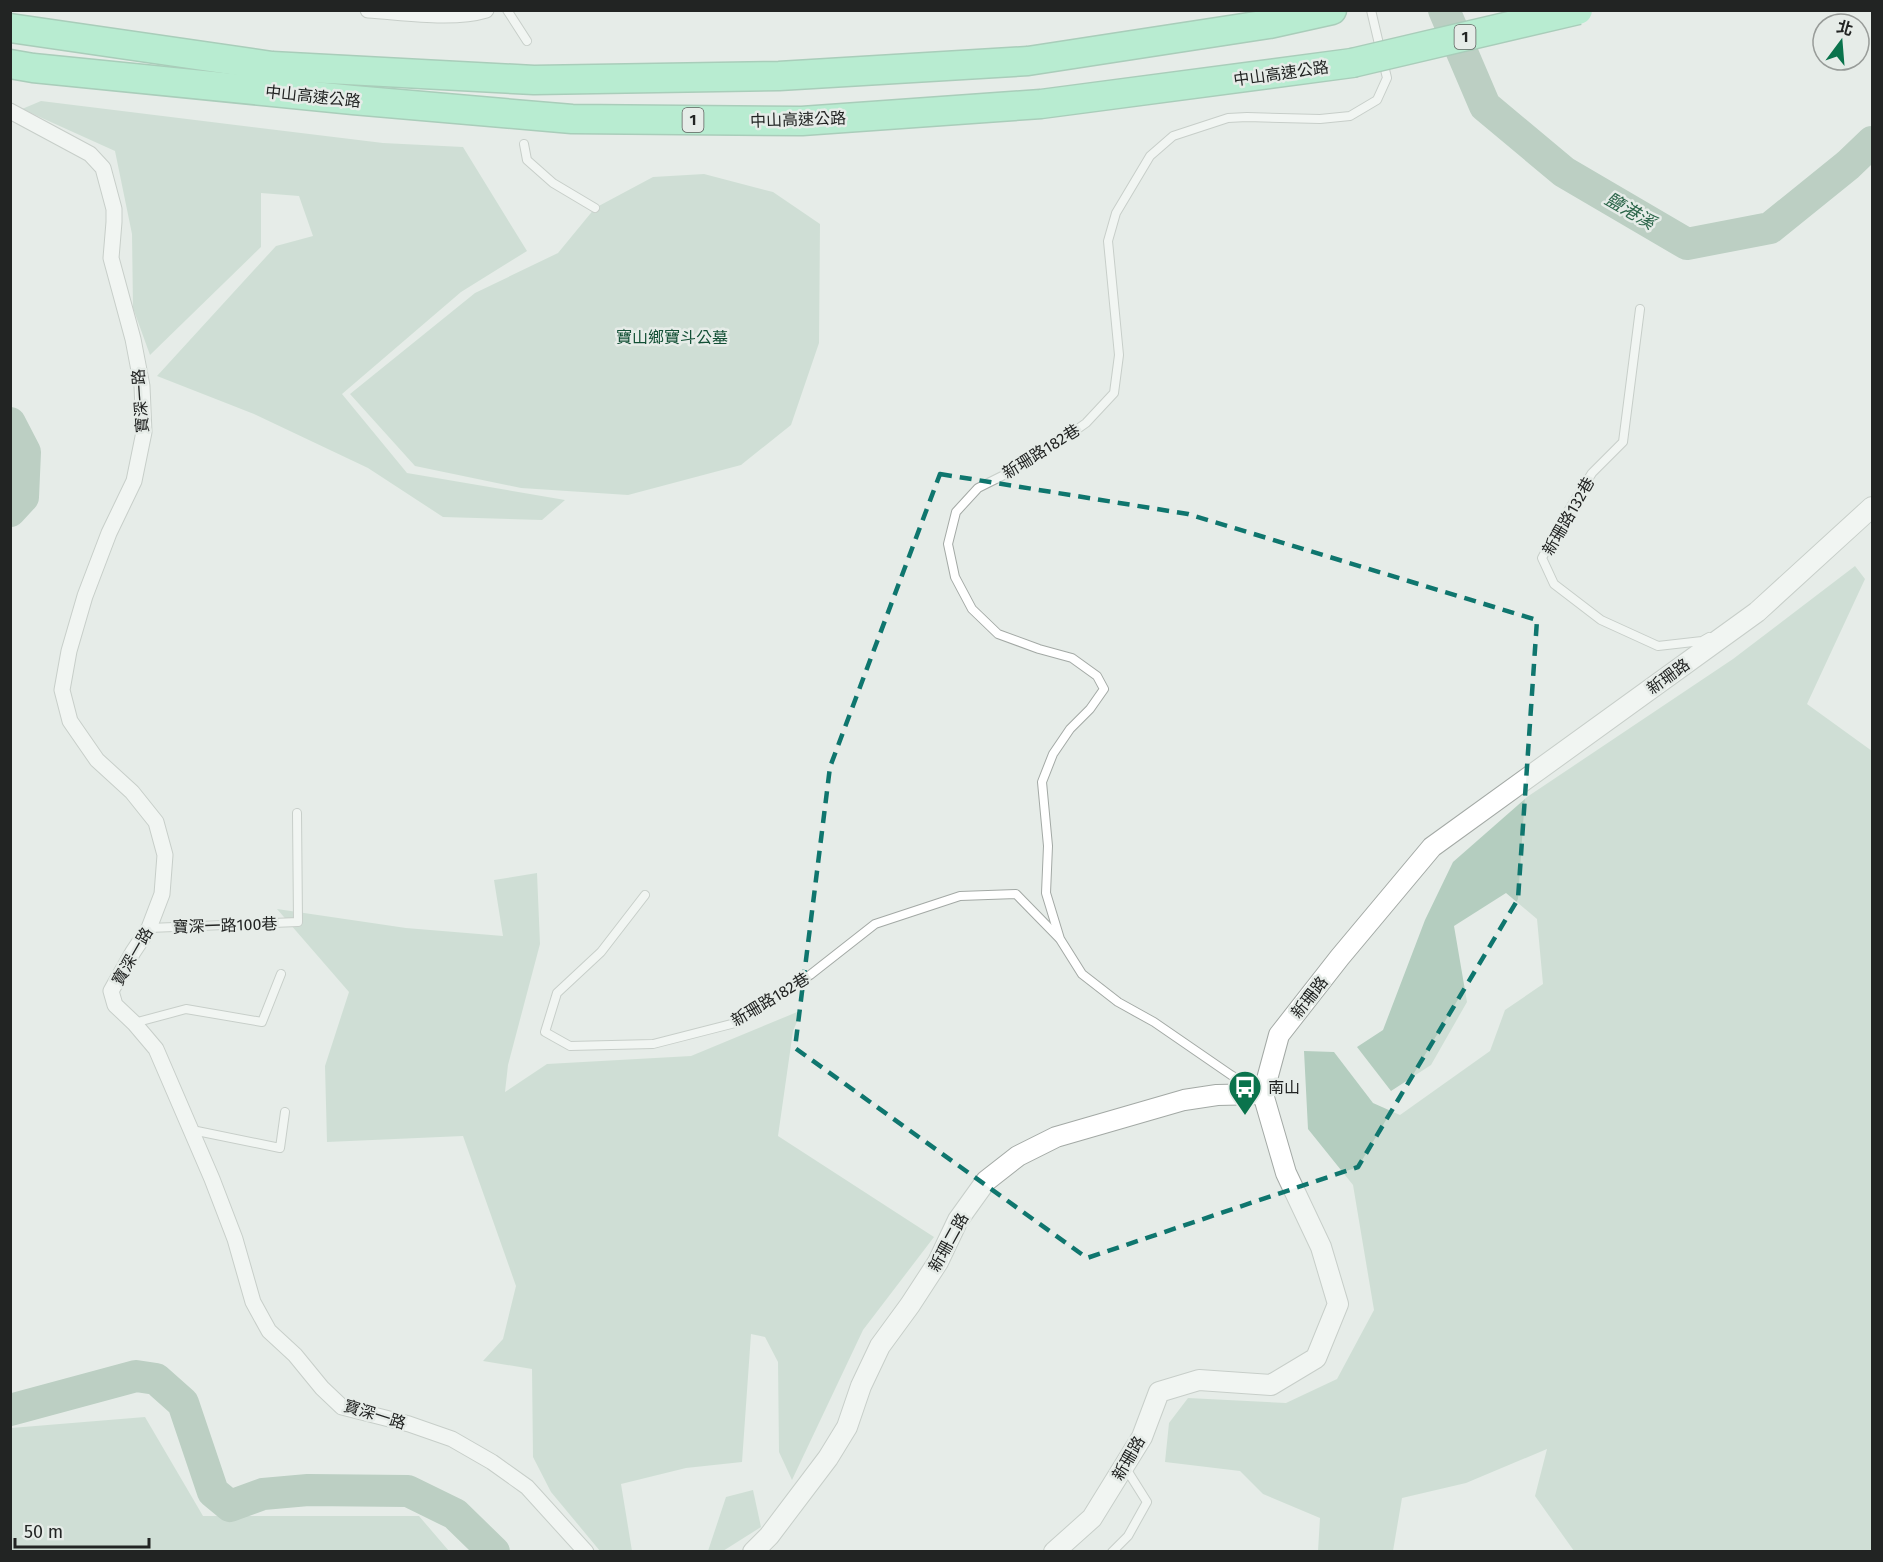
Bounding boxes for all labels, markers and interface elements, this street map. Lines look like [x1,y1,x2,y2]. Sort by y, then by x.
north arrow [1811,12,1871,72]
text: 北 [1835,17,1855,39]
road number: 1 [1454,25,1476,49]
street label: 中山高速公路 [1232,57,1330,90]
street label: 中山高速公路 [264,82,362,111]
road number: 1 [682,108,704,132]
street label: 中山高速公路 [750,108,846,131]
water label: 鹽港溪 [1601,188,1661,236]
park label: 寶山鄉寶斗公墓 [616,328,728,347]
street label: 寶深一路 [129,368,152,434]
street label: 新珊路182巷 [999,420,1083,483]
street label: 新珊路132巷 [1539,474,1598,559]
street label: 新珊路 [1643,655,1693,698]
street label: 寶深一路100巷 [172,914,278,937]
street label: 寶深一路 [108,924,157,989]
street label: 新珊路182巷 [728,969,813,1030]
street label: 新珊路 [1287,973,1332,1022]
bus stop icon: 南山 [1227,1069,1263,1116]
place label: 南山 [1268,1078,1300,1097]
street label: 新珊二路 [925,1210,972,1275]
street label: 寶深一路 [341,1396,408,1433]
street label: 新珊路 [1108,1433,1149,1484]
scale bar [15,1511,148,1549]
text: 50 m [24,1521,63,1543]

